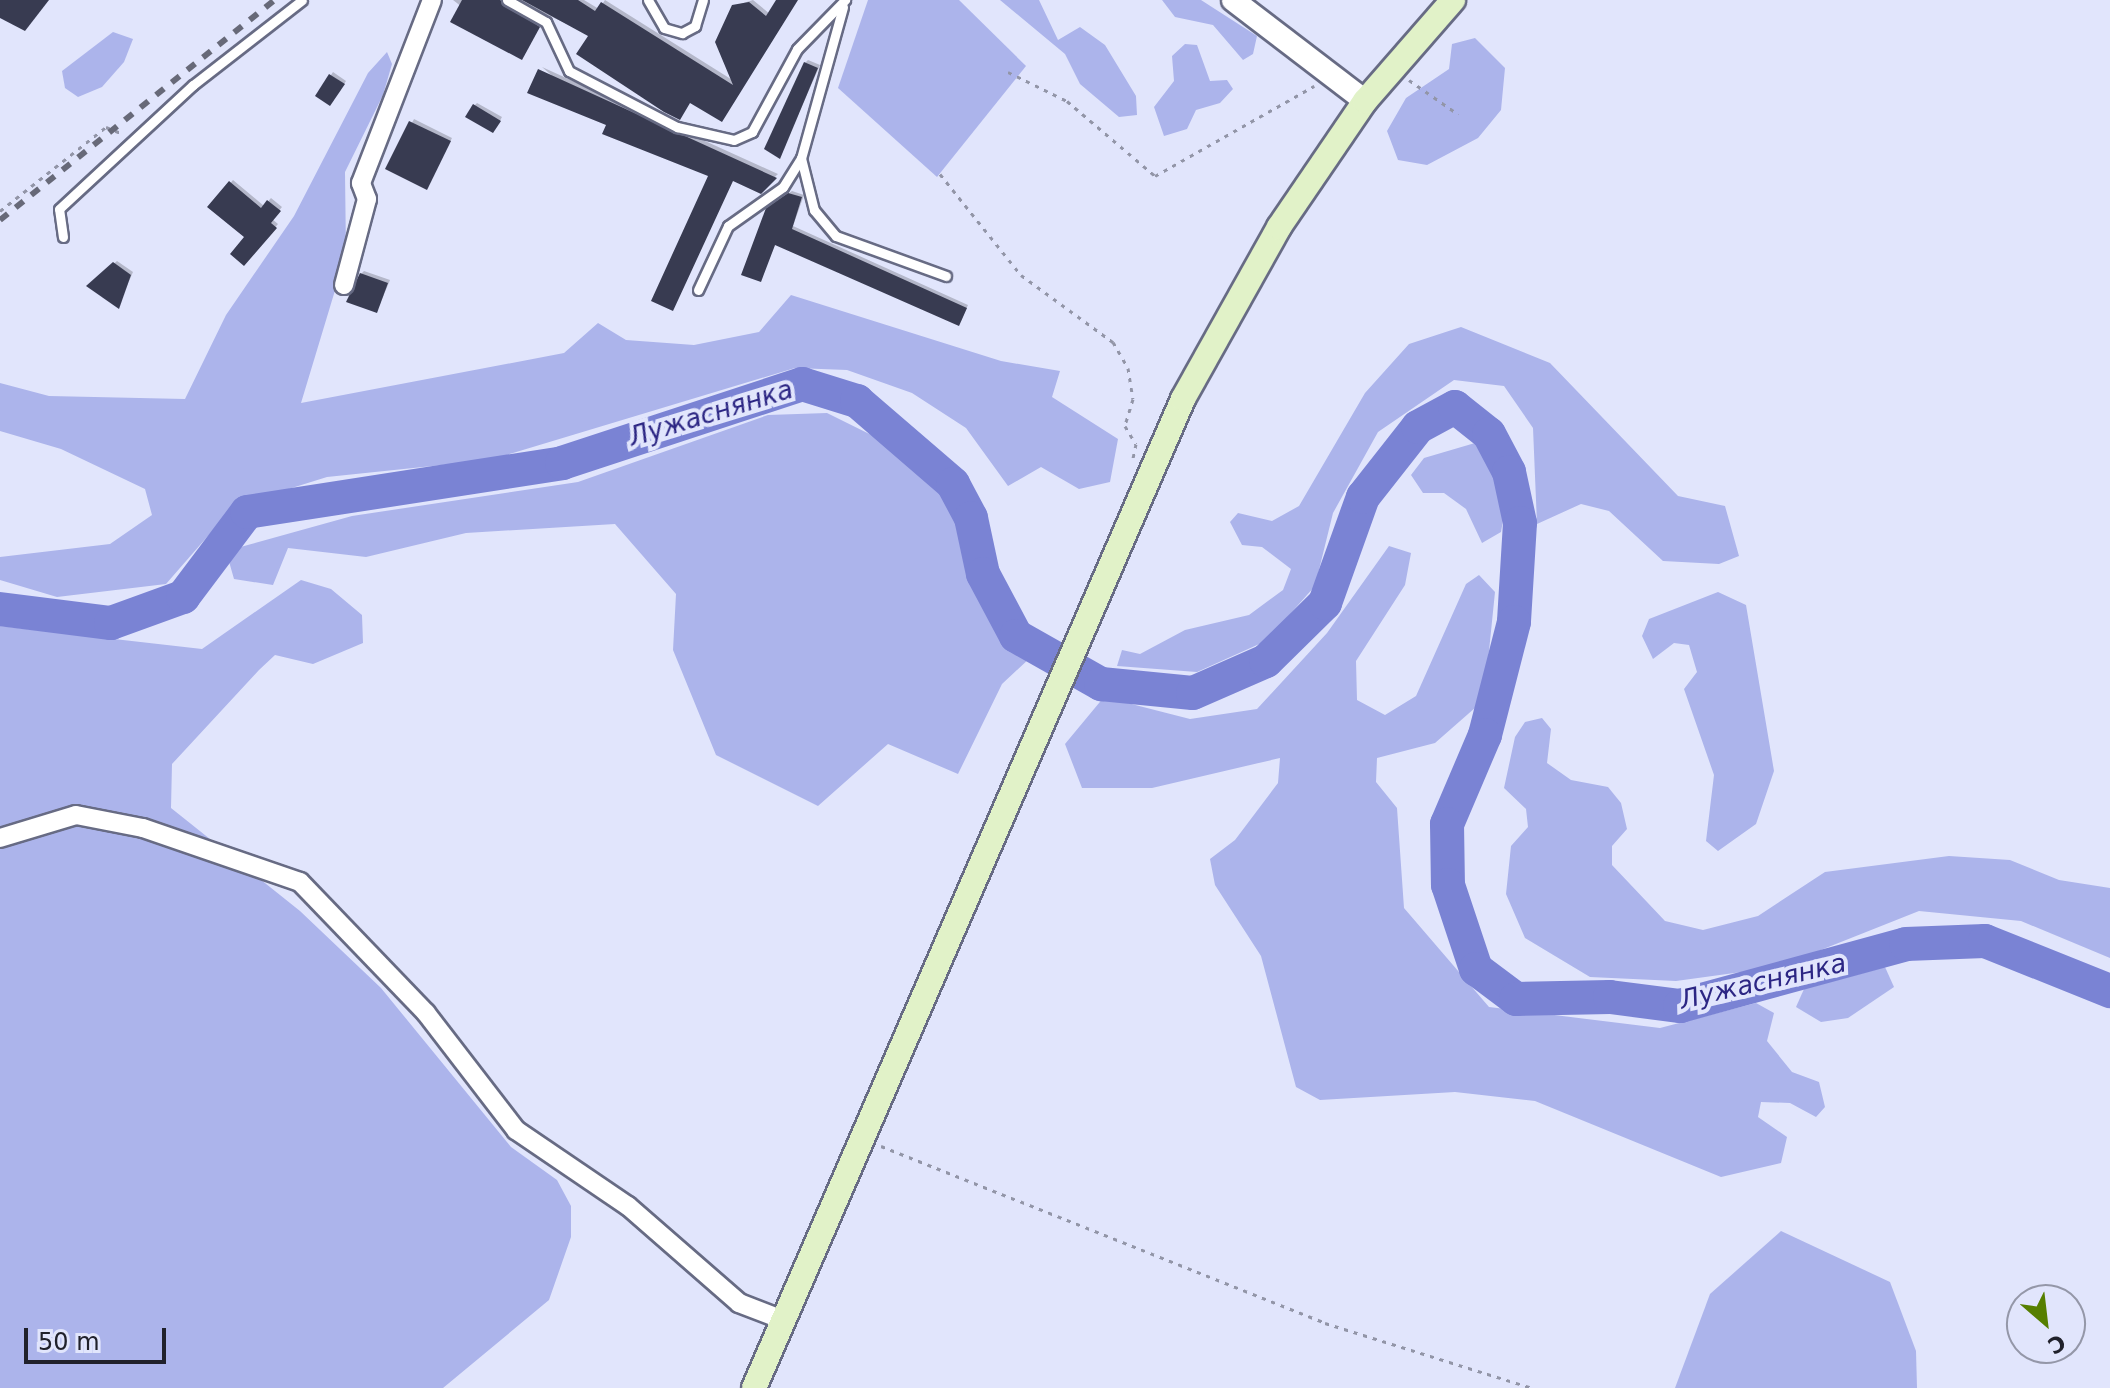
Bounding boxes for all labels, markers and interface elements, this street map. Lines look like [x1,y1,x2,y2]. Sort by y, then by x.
water label: Лужаснянка [625,374,797,454]
water label: Лужаснянка [1677,948,1849,1016]
north arrow [2006,1284,2086,1364]
scale bar [28,1312,170,1362]
text: 50 m [38,1328,100,1356]
text: С [2044,1329,2070,1359]

